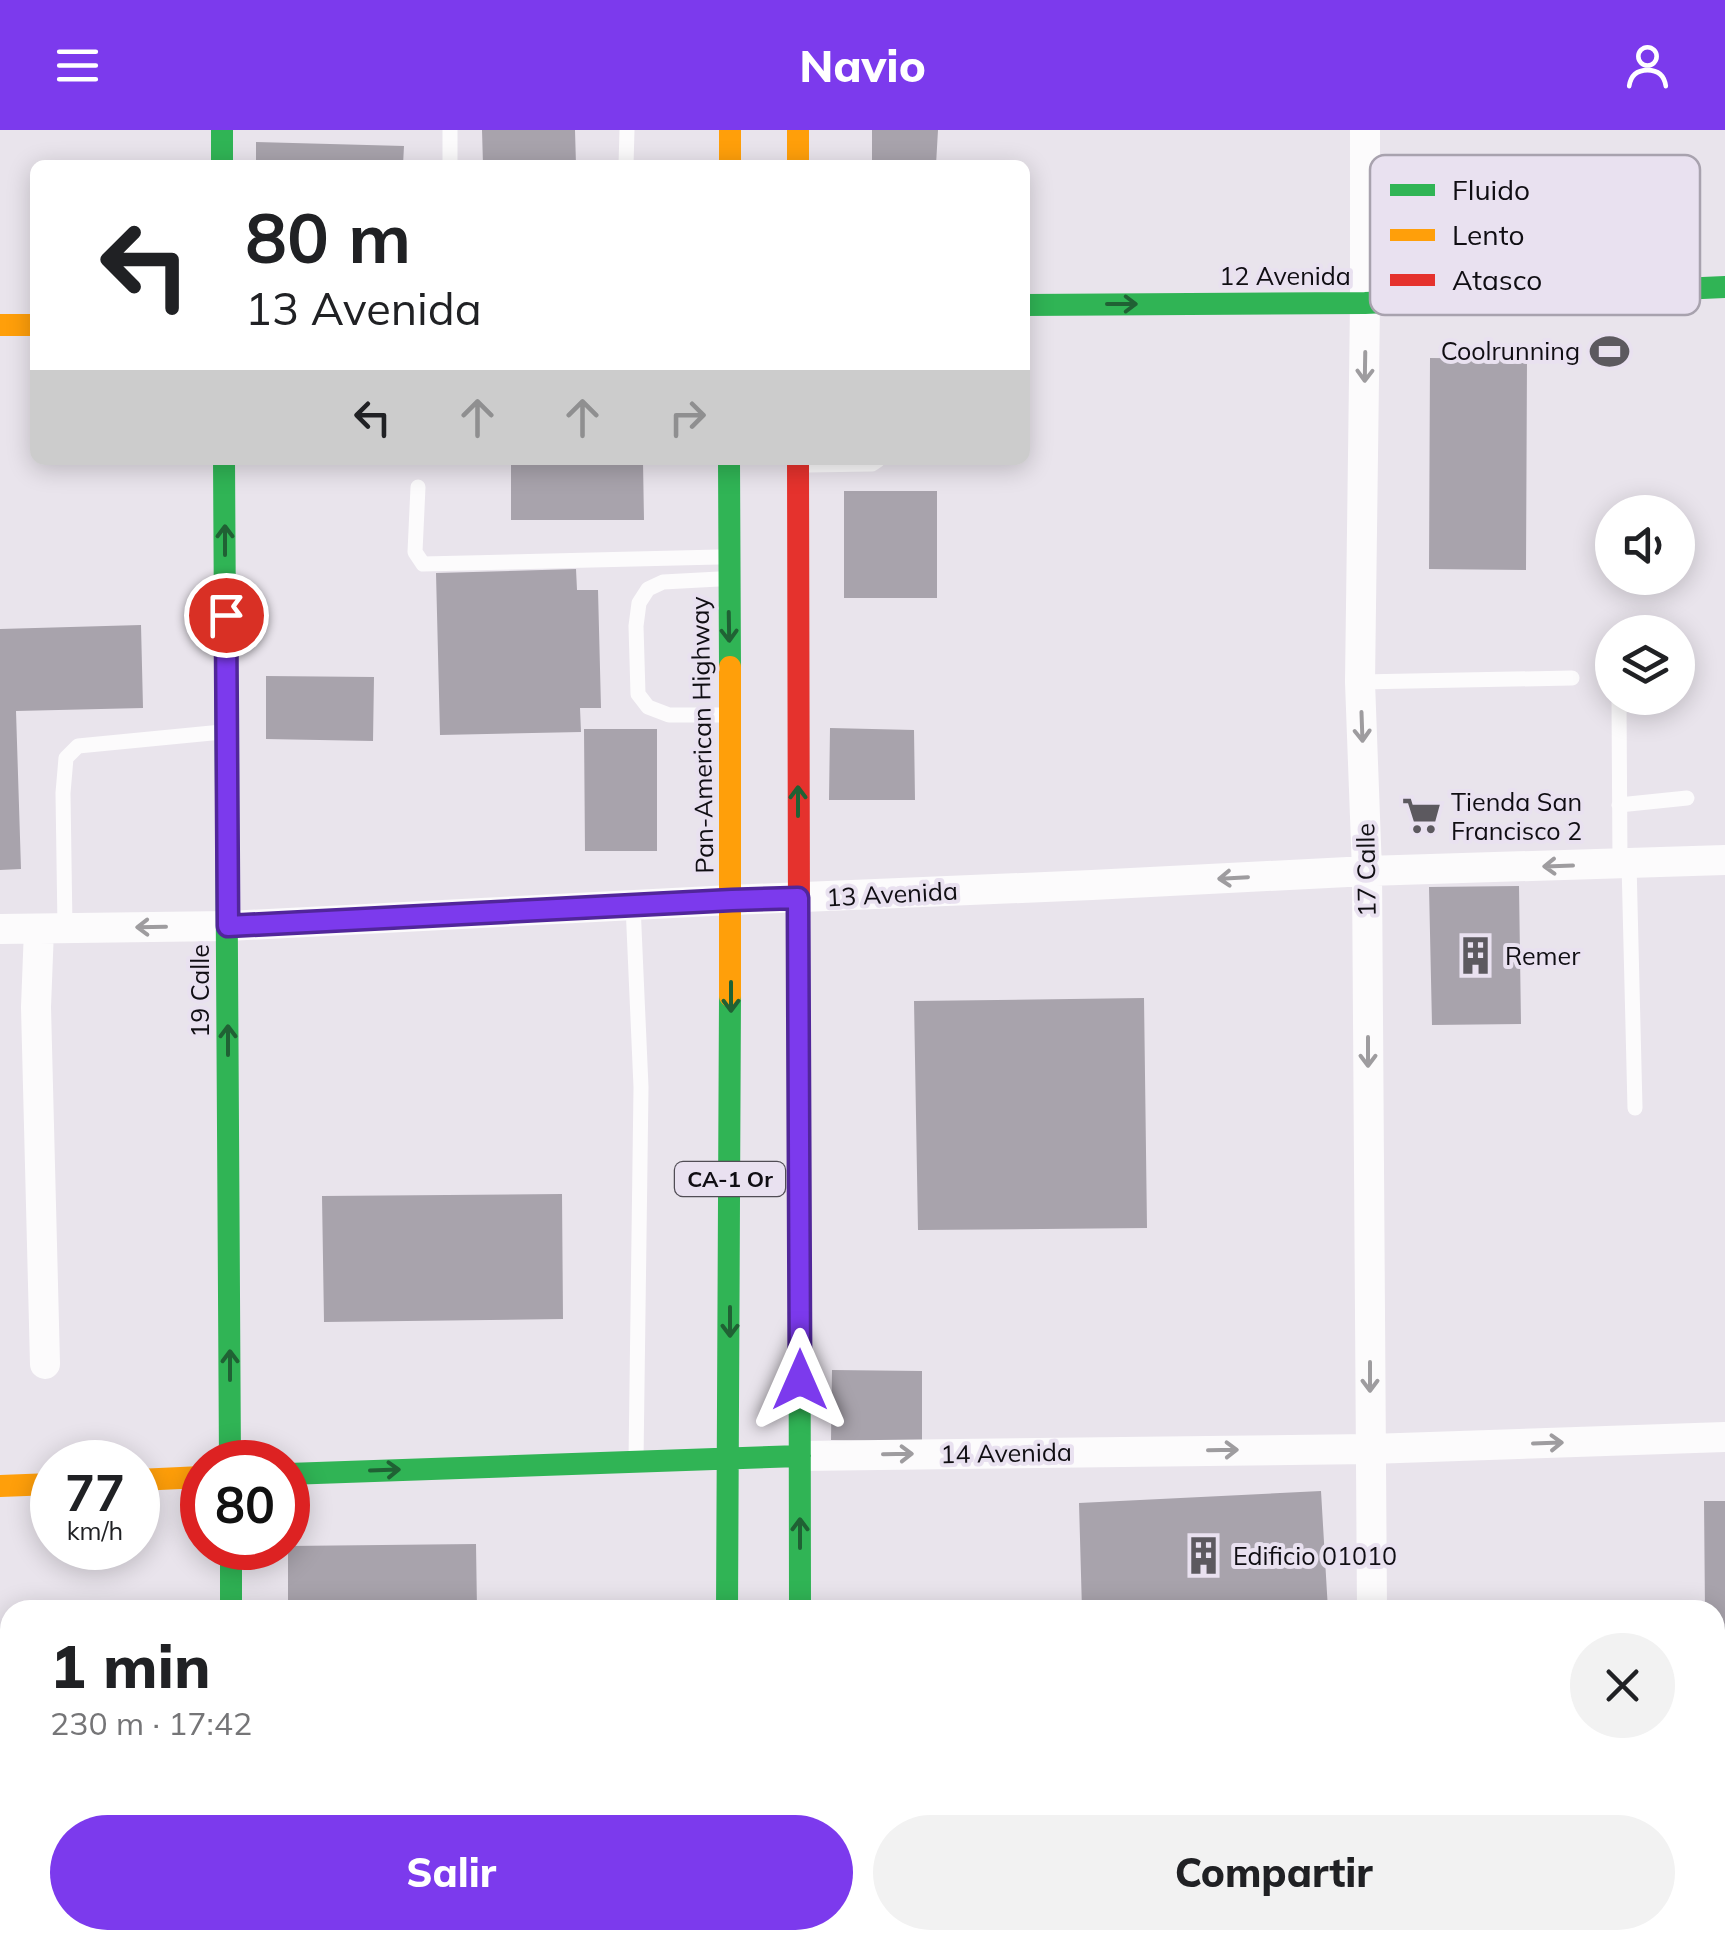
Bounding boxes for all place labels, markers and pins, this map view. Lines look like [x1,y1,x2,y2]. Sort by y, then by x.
sports icon: Coolrunning [1589,330,1631,372]
place label: Coolrunning [1441,335,1580,366]
pin [184,573,269,658]
place label: Tienda San Francisco 2 [1451,786,1582,846]
supermarket icon: Tienda San Francisco 2 [1400,795,1442,837]
building icon: Remer [1454,935,1496,977]
place label: Remer [1505,940,1580,971]
building icon: Edificio 01010 [1182,1535,1224,1577]
place label: Edificio 01010 [1233,1540,1397,1571]

